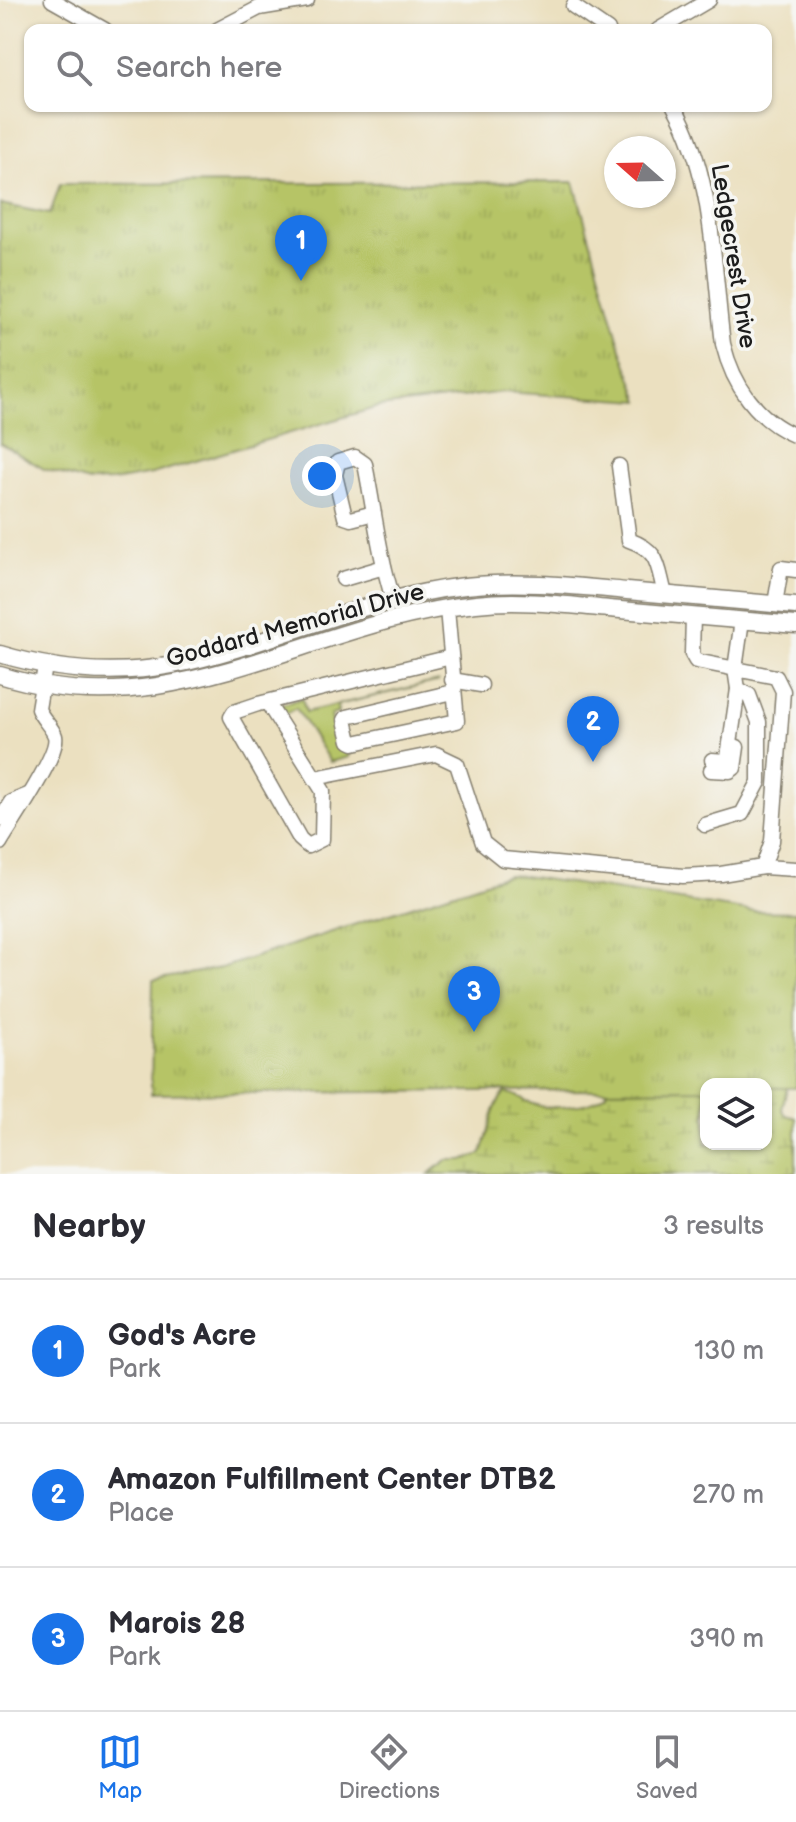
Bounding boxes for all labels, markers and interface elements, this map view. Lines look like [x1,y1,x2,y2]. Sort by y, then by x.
search box [24,24,772,112]
icon: search [52,46,96,90]
text: Search here [116,50,282,86]
north arrow [604,136,676,208]
street label: Ledgecrest Drive [705,162,762,350]
pin: 1 [275,215,327,281]
your location [302,456,342,496]
street label: Goddard Memorial Drive [163,577,427,674]
pin: 2 [567,696,619,762]
pin: 3 [448,966,500,1032]
map controls [700,1078,772,1150]
button: layers [700,1078,772,1150]
text: Nearby [32,1206,146,1247]
text: 3 results [663,1211,764,1242]
text: God's Acre [108,1318,256,1354]
text: 1 [53,1336,63,1367]
text: 130 m [694,1336,764,1367]
text: Park [108,1354,160,1385]
text: Amazon Fulfillment Center DTB2 [108,1462,556,1498]
text: 2 [50,1480,66,1511]
text: 270 m [692,1480,764,1511]
text: Place [108,1498,174,1529]
text: Marois 28 [108,1606,246,1642]
text: 3 [50,1624,66,1655]
text: 390 m [689,1624,764,1655]
text: Park [108,1642,160,1673]
tab: Map [98,1730,142,1805]
tab: Directions [339,1730,440,1805]
tab: Saved [636,1730,698,1805]

